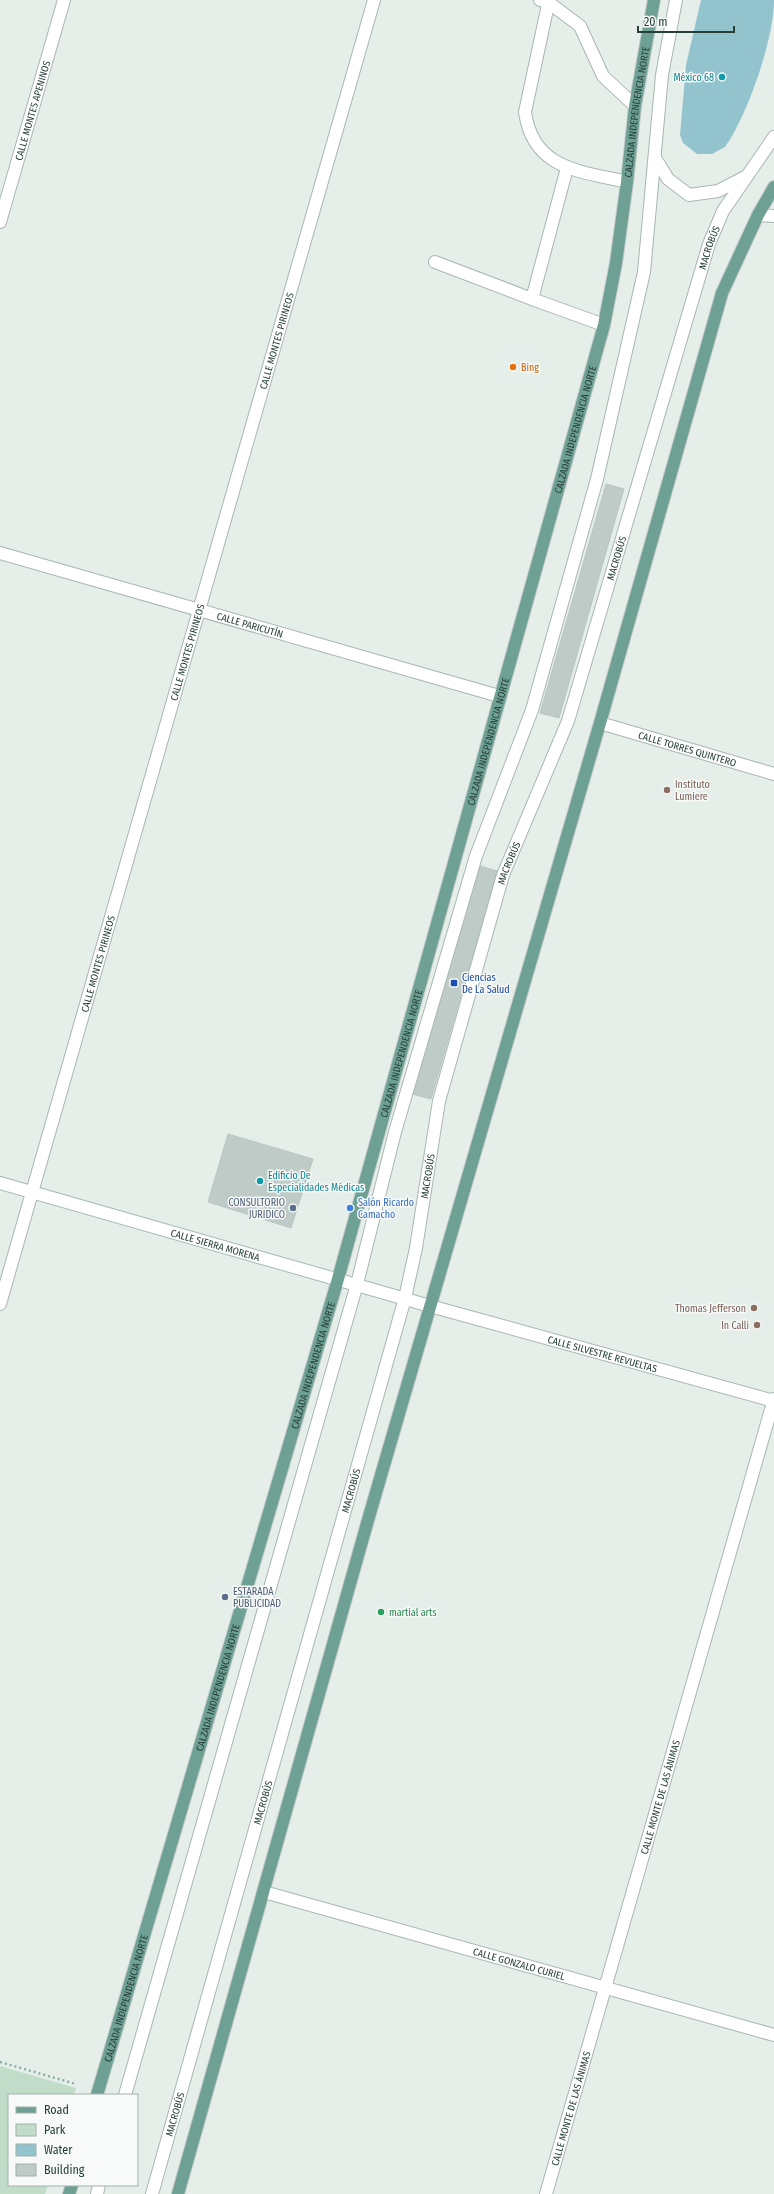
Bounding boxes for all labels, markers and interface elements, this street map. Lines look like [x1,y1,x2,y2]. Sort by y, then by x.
scale bar [638,8,734,34]
text: 20 m [644,15,668,29]
street label: CALZADA INDEPENDENCIA NORTE [623,45,653,178]
street label: CALLE MONTES APENINOS [13,59,53,162]
place label: México 68 [673,72,714,84]
marker: México 68 [717,72,727,82]
street label: MACROBÚS [697,224,723,271]
street label: CALLE MONTES PIRINEOS [258,291,297,391]
marker: Bing [508,362,518,372]
place label: Bing [521,362,539,374]
street label: CALZADA INDEPENDENCIA NORTE [552,364,600,495]
street label: MACROBÚS [605,535,629,582]
street label: CALLE MONTES PIRINEOS [168,603,207,702]
street label: CALLE PARICUTÍN [215,610,284,641]
street label: CALZADA INDEPENDENCIA NORTE [465,676,512,807]
street label: CALLE TORRES QUINTERO [637,730,737,770]
place label: Instituto Lumiere [675,779,710,803]
marker: Instituto Lumiere [662,785,672,795]
street label: MACROBÚS [496,840,523,886]
street label: CALLE MONTES PIRINEOS [79,914,118,1014]
place label: Ciencias De La Salud [462,972,510,996]
marker: Ciencias De La Salud [449,978,459,988]
street label: CALZADA INDEPENDENCIA NORTE [378,988,425,1119]
street label: MACROBÚS [419,1153,438,1200]
place label: Edificio De Especialidades Médicas [268,1170,364,1194]
marker: Edificio De Especialidades Médicas [255,1176,265,1186]
place label: CONSULTORIO JURIDICO [228,1197,285,1221]
place label: Salón Ricardo Camacho [358,1197,414,1221]
marker: CONSULTORIO JURIDICO [288,1203,298,1213]
marker: Salón Ricardo Camacho [345,1203,355,1213]
street label: CALLE SIERRA MORENA [169,1227,262,1264]
street label: CALZADA INDEPENDENCIA NORTE [289,1300,338,1431]
place label: Thomas Jefferson [675,1303,746,1315]
marker: Thomas Jefferson [749,1303,759,1313]
place label: In Calli [721,1320,749,1332]
marker: In Calli [752,1320,762,1330]
street label: CALLE SILVESTRE REVUELTAS [546,1334,658,1375]
street label: MACROBÚS [340,1467,364,1514]
place label: ESTARADA PUBLICIDAD [233,1586,281,1610]
marker: ESTARADA PUBLICIDAD [220,1592,230,1602]
marker: martial arts [376,1607,386,1617]
place label: martial arts [389,1607,437,1619]
street label: CALZADA INDEPENDENCIA NORTE [194,1622,243,1753]
street label: CALLE MONTE DE LAS ÁNIMAS [639,1739,683,1856]
street label: MACROBÚS [252,1779,276,1826]
street label: CALZADA INDEPENDENCIA NORTE [102,1933,151,2064]
street label: CALLE GONZALO CURIEL [471,1946,567,1983]
street label: CALLE MONTE DE LAS ÁNIMAS [549,2050,594,2167]
street label: MACROBÚS [164,2091,187,2138]
legend [8,2094,138,2186]
text: Road [44,2103,69,2117]
text: Park [44,2123,66,2137]
text: Water [44,2143,73,2157]
text: Building [44,2163,85,2177]

